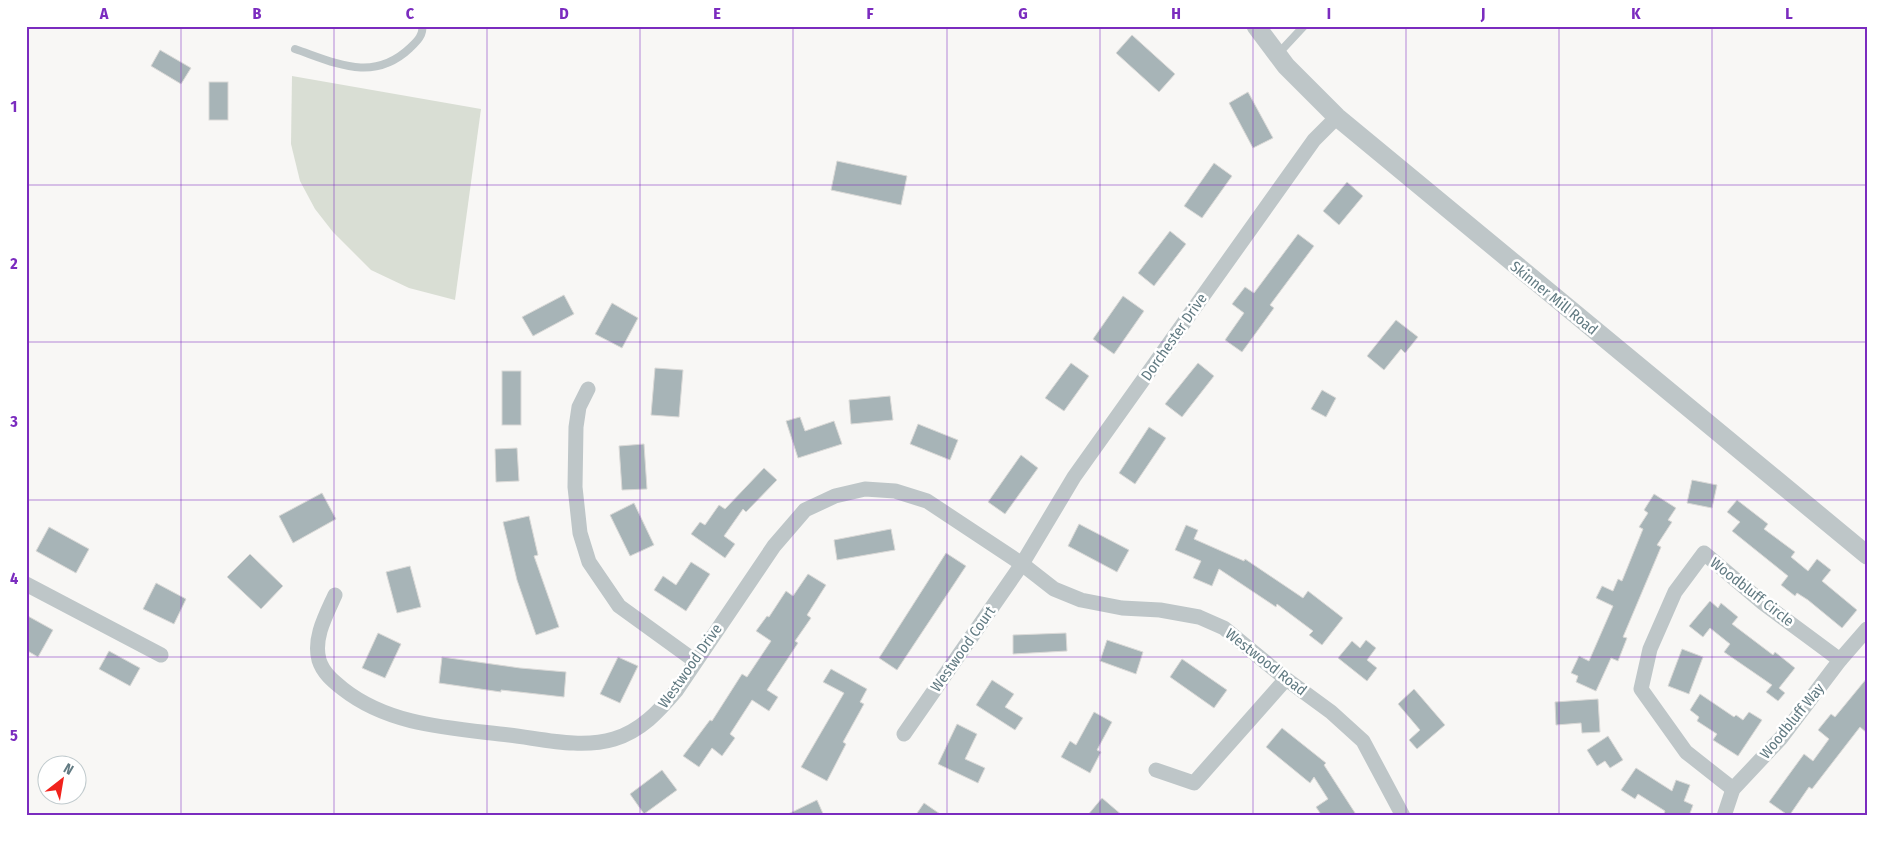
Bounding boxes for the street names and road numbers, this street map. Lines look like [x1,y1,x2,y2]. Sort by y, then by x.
street label: Skinner Mill Road [1507,257,1601,339]
street label: Dorchester Drive [1137,290,1211,384]
street label: Woodbluff Circle [1707,554,1797,630]
street label: Westwood Court [927,603,999,695]
street label: Westwood Drive [654,620,726,712]
street label: Westwood Road [1222,625,1310,699]
street label: Woodbluff Way [1756,679,1828,762]

